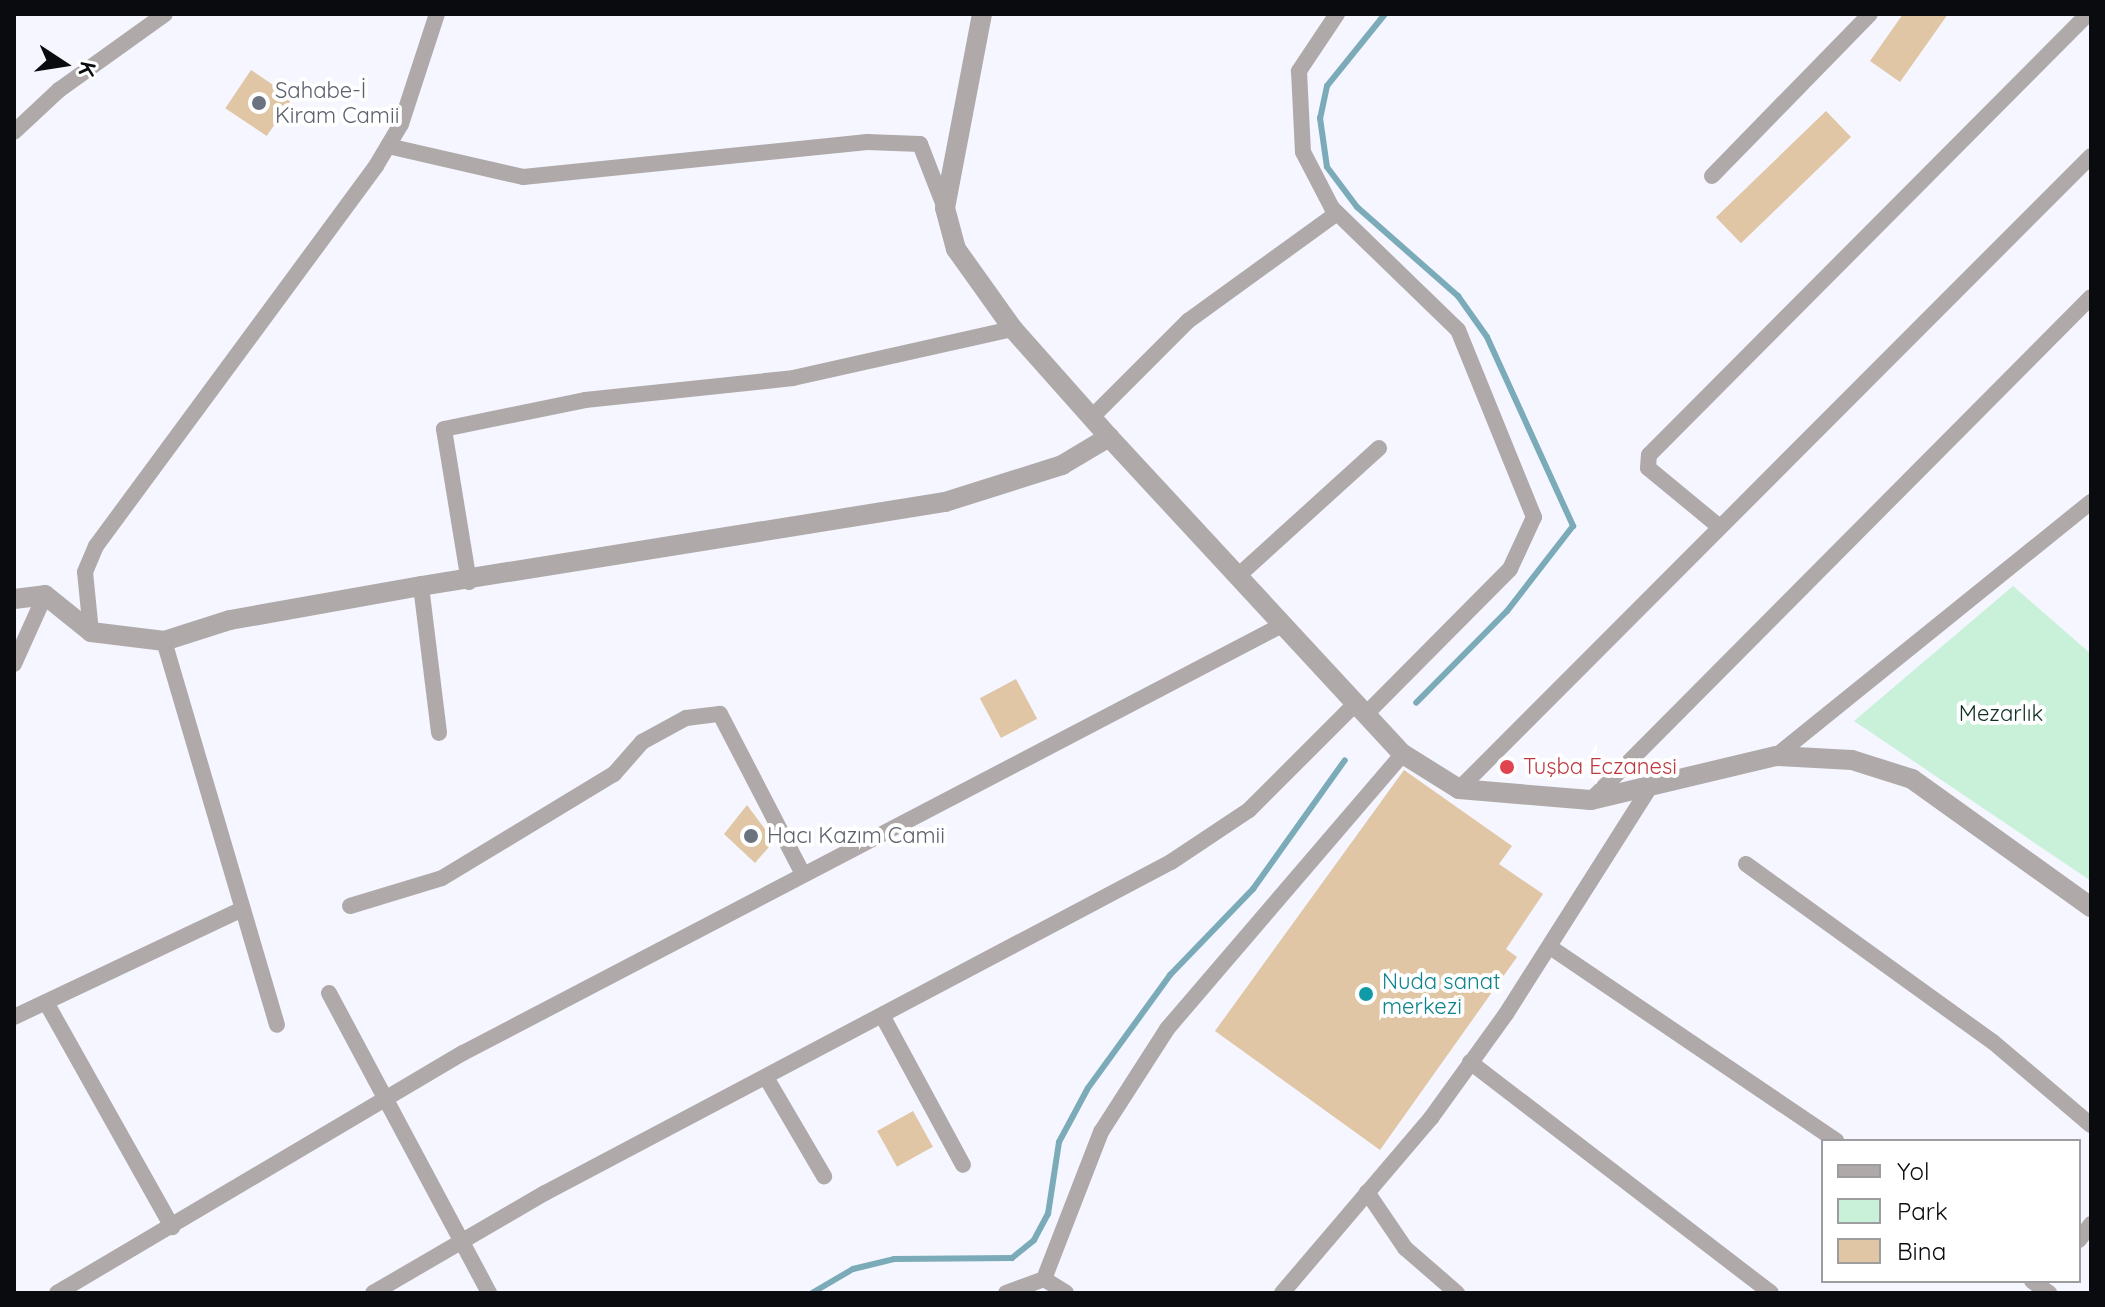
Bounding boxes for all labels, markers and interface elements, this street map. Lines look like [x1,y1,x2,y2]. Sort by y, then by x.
north arrow [24,24,104,104]
text: K [72,59,103,79]
place label: Sahabe-İ Kiram Camii [275,77,399,128]
marker: Sahabe-İ Kiram Camii [250,94,268,112]
park label: Mezarlık [1959,701,2043,727]
place label: Tuşba Eczanesi [1523,754,1677,780]
marker: Tuşba Eczanesi [1498,758,1516,776]
place label: Hacı Kazım Camii [767,823,945,849]
marker: Hacı Kazım Camii [742,827,760,845]
place label: Nuda sanat merkezi [1382,968,1501,1020]
marker: Nuda sanat merkezi [1357,985,1375,1003]
legend [1821,1139,2081,1283]
text: Yol [1897,1156,1929,1186]
text: Park [1897,1196,1948,1226]
text: Bina [1897,1236,1946,1266]

